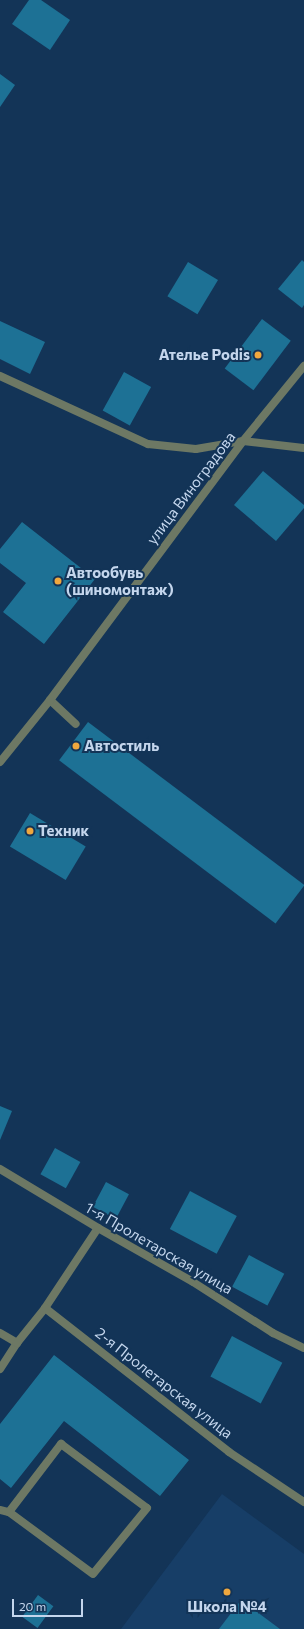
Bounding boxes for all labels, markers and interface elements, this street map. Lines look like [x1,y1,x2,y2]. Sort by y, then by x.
place label: Ателье Podis [159,346,250,364]
marker: Ателье Podis [253,350,263,360]
street label: улица Виноградова [143,428,239,548]
place label: Автообувь (шиномонтаж) [66,563,174,598]
marker: Автообувь (шиномонтаж) [53,576,63,586]
place label: Автостиль [84,737,159,755]
marker: Автостиль [71,741,81,751]
place label: Техник [38,822,89,840]
marker: Техник [25,826,35,836]
street label: 1-я Пролетарская улица [82,1198,236,1298]
street label: 2-я Пролетарская улица [92,1324,236,1442]
marker: Школа №4 [222,1587,232,1597]
scale bar [14,1591,85,1617]
place label: Школа №4 [187,1598,267,1616]
text: 20 m [19,1599,46,1613]

